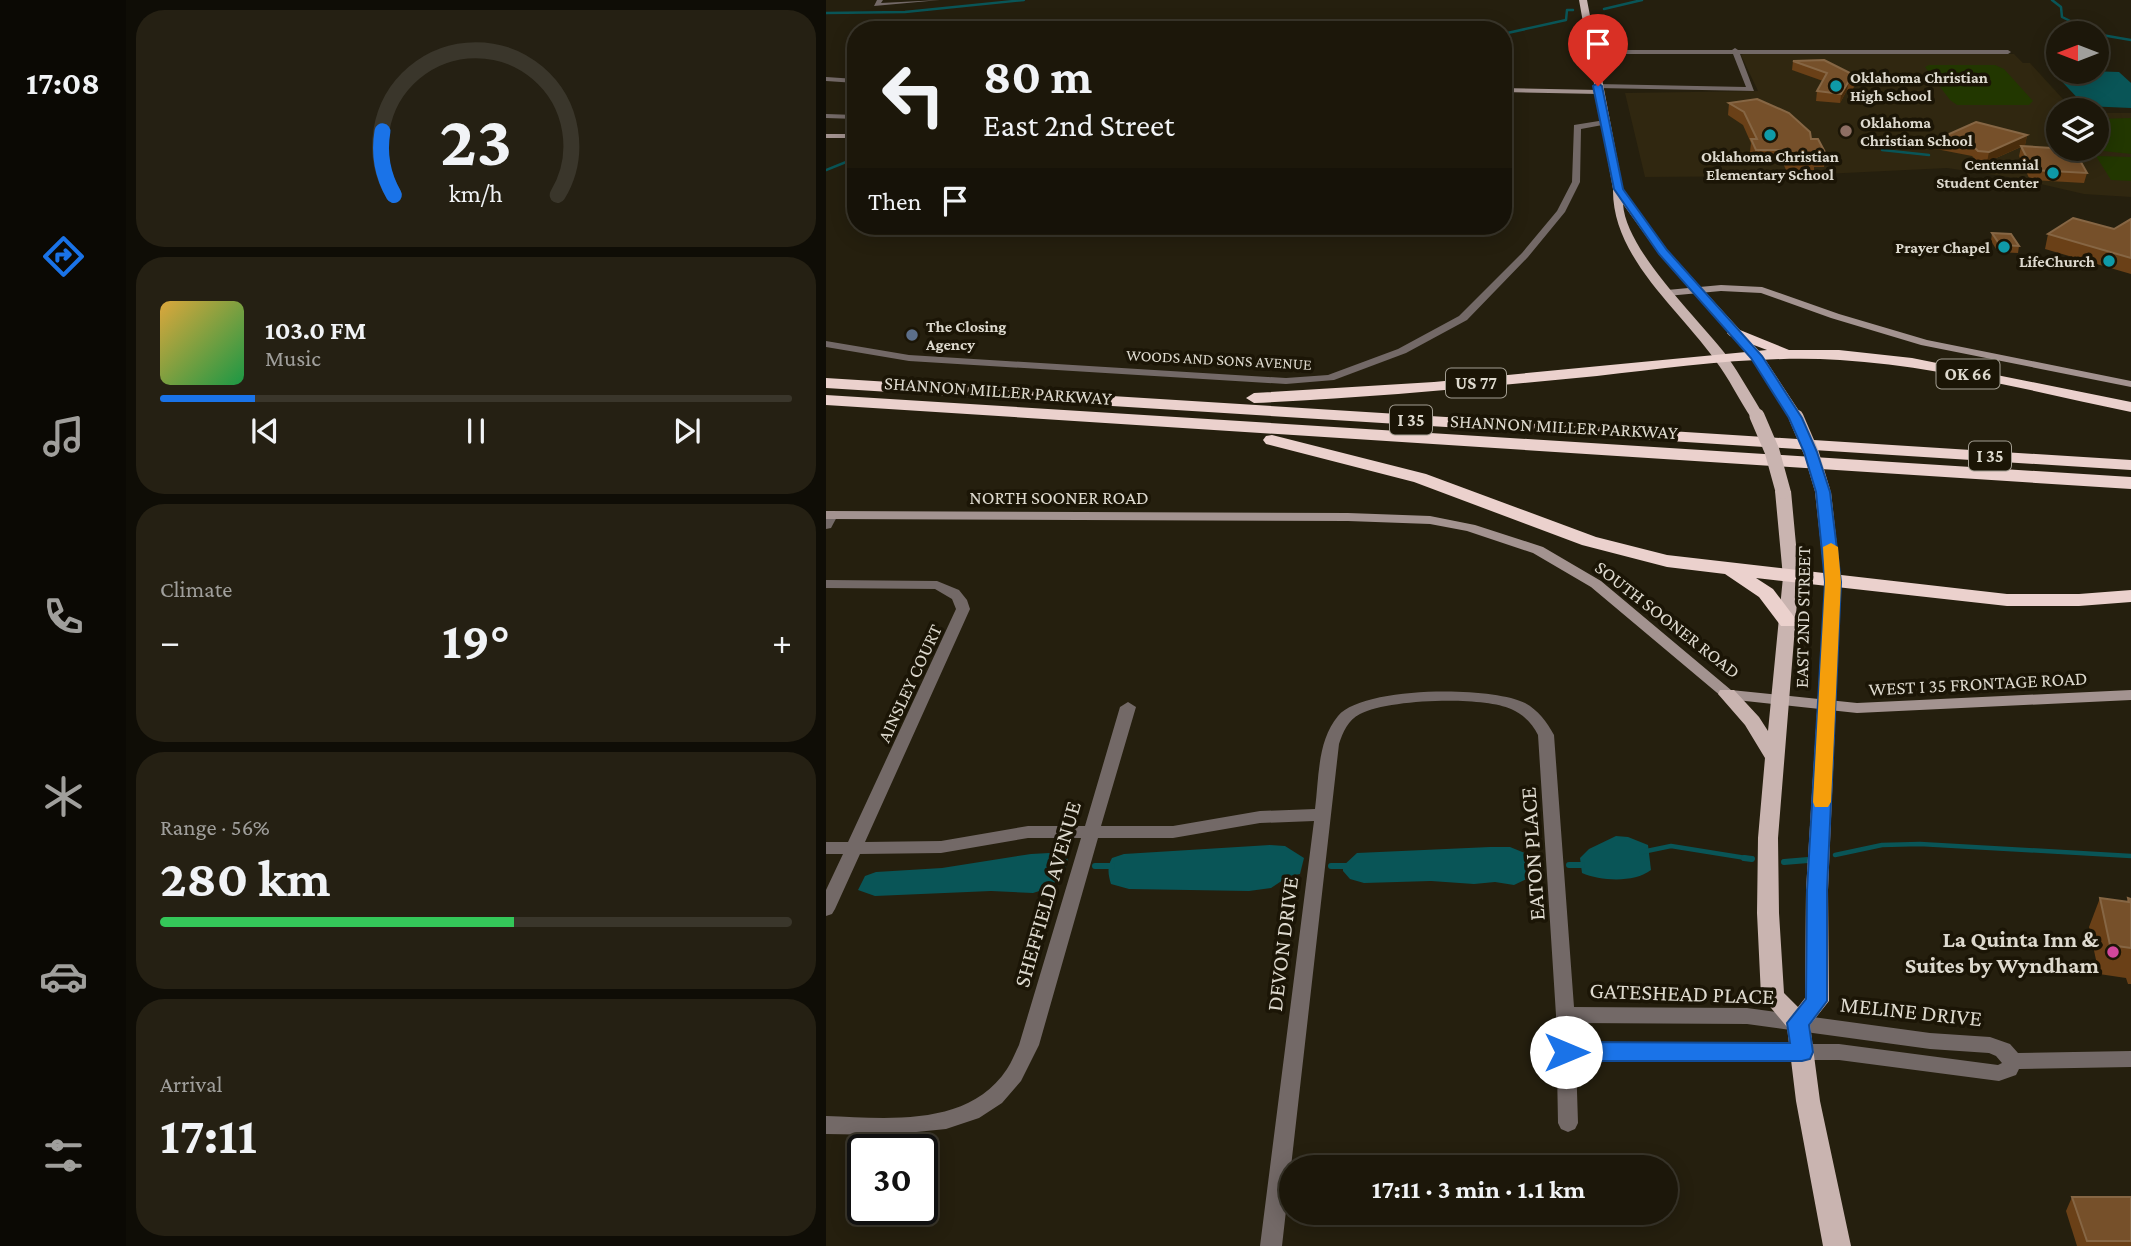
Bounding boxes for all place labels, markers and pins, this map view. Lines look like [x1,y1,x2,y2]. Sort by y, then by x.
pin [1568,14,1628,86]
place label: Oklahoma Christian High School [1850,69,1988,104]
marker: Oklahoma Christian High School [1828,78,1844,94]
place label: Oklahoma Christian School [1860,114,1973,149]
marker: Oklahoma Christian School [1838,123,1854,139]
marker: Oklahoma Christian Elementary School [1762,127,1778,143]
place label: Oklahoma Christian Elementary School [1701,148,1839,183]
place label: Centennial Student Center [1936,156,2040,191]
marker: Centennial Student Center [2045,165,2061,181]
place label: Prayer Chapel [1895,239,1990,256]
marker: Prayer Chapel [1996,239,2012,255]
place label: LifeChurch [2019,253,2095,270]
marker: LifeChurch [2101,253,2117,269]
place label: The Closing Agency [925,318,1006,353]
marker: The Closing Agency [904,327,920,343]
place label: La Quinta Inn & Suites by Wyndham [1905,926,2100,978]
marker: La Quinta Inn & Suites by Wyndham [2105,944,2121,960]

